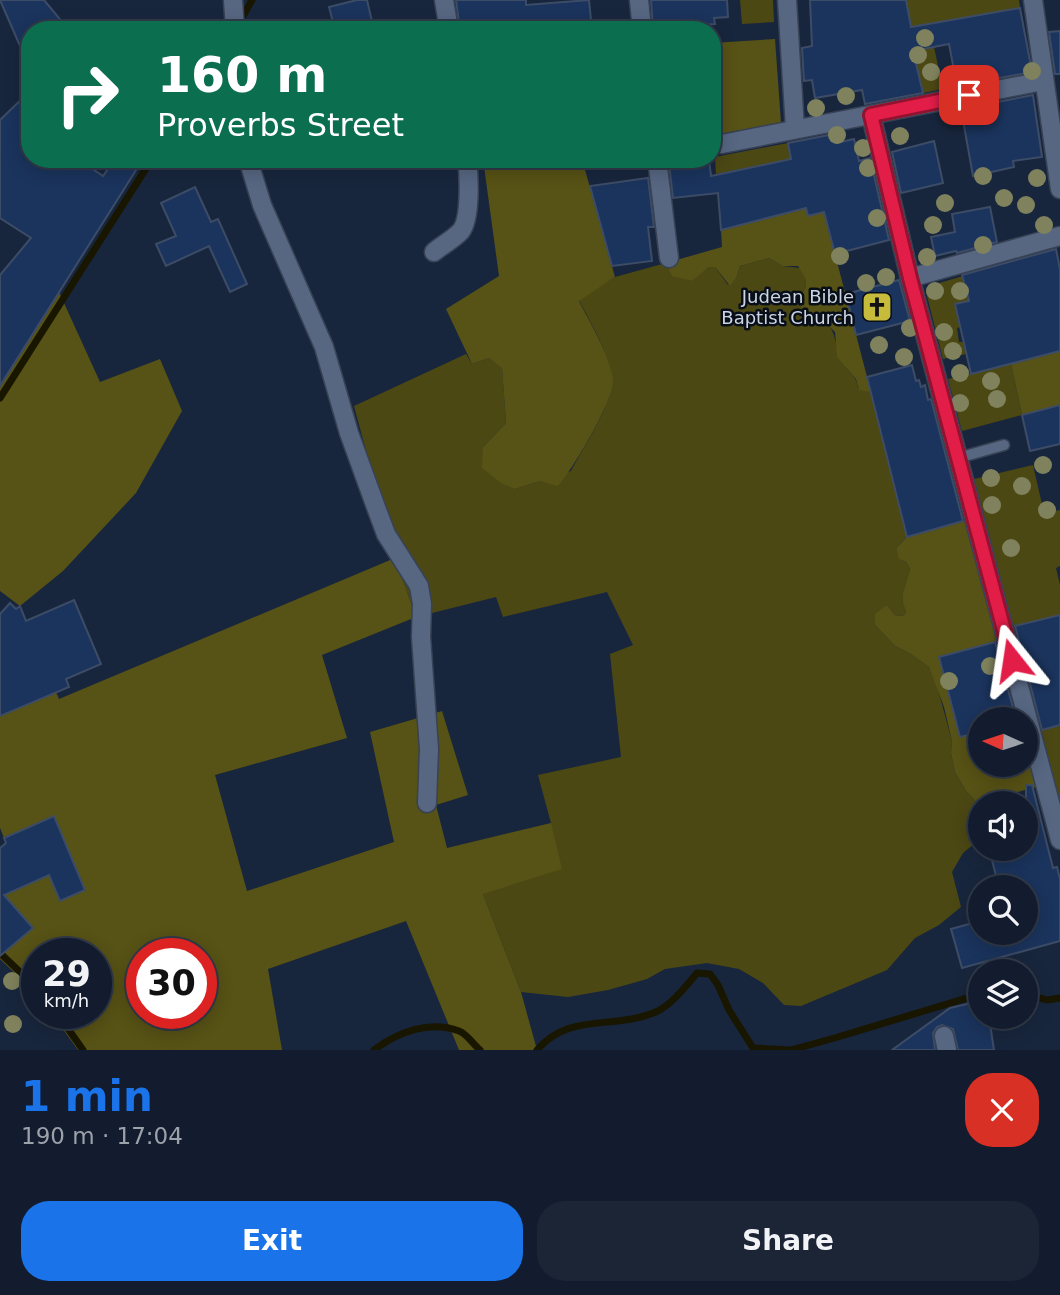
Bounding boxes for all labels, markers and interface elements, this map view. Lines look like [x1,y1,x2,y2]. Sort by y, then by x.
text: 160 m [157,47,327,104]
icon: right [42,49,133,140]
pin [939,65,999,125]
icon: arrive [950,76,988,114]
text: Proverbs Street [157,106,404,144]
place label: Judean Bible Baptist Church [721,286,854,328]
church icon: Judean Bible Baptist Church [860,290,894,324]
position arrow [975,623,1049,697]
north arrow [968,707,1038,777]
map controls [968,707,1038,1029]
button: sound [968,791,1038,861]
button: search [968,875,1038,945]
speed limit sign: 30 [126,938,217,1029]
text: 29 [42,954,91,994]
button: layers [968,959,1038,1029]
text: km/h [44,990,89,1011]
text: 1 min [21,1072,153,1121]
button: close [965,1073,1039,1147]
text: 190 m · 17:04 [21,1123,183,1149]
button: Exit [21,1201,523,1281]
button: Share [537,1201,1039,1281]

